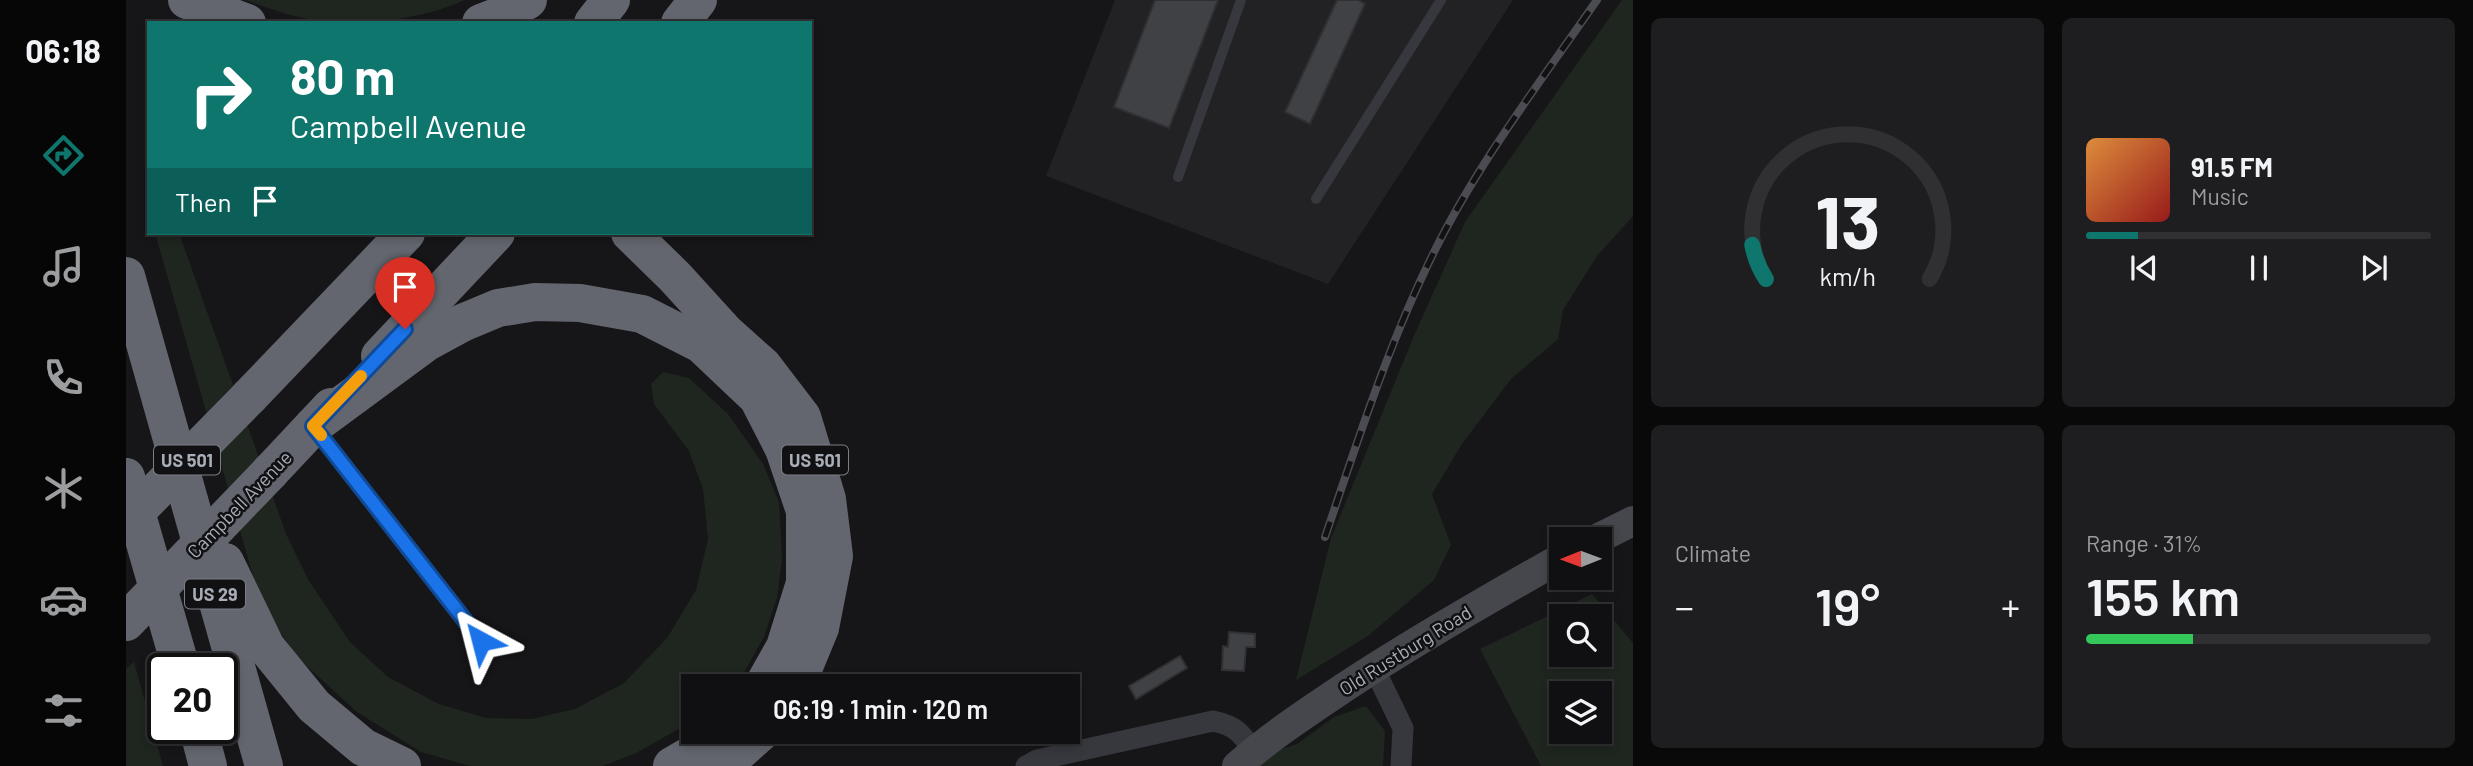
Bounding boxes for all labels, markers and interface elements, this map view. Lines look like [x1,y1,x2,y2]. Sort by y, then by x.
text: 06:18 [25,31,101,69]
text: 80 m [290,46,395,105]
icon: right [175,49,266,140]
text: Campbell Avenue [290,106,527,144]
icon: directions [39,131,88,180]
text: 91.5 FM [2191,151,2273,182]
text: 13 [1815,176,1880,264]
icon: arrive [246,182,284,220]
text: Music [2191,182,2249,210]
text: Then [175,186,232,217]
icon: music [39,242,88,291]
icon: previous [2125,249,2163,287]
icon: pause [2240,249,2278,287]
icon: next [2355,249,2393,287]
pin [375,257,435,329]
text: km/h [1819,261,1876,291]
icon: arrive [386,268,424,306]
icon: phone [39,353,88,402]
street label: Campbell Avenue [182,445,296,563]
road number: US 501 [154,446,220,474]
road number: US 501 [782,446,848,474]
icon: climate [39,464,88,513]
north arrow [1549,527,1612,590]
map controls [1549,527,1612,744]
text: Range · 31% [2086,529,2202,557]
text: Climate [1675,539,1751,567]
text: 155 km [2086,564,2240,626]
text: 19° [1815,574,1880,636]
icon: car [39,575,88,624]
road number: US 29 [185,580,245,608]
text: − [1675,583,1694,629]
text: + [2001,583,2020,629]
street label: Old Rustburg Road [1335,600,1475,700]
position arrow [444,604,518,678]
button: search [1549,604,1612,667]
speed limit sign: 20 [147,653,238,744]
button: layers [1549,681,1612,744]
icon: filters [39,686,88,735]
text: 06:19 · 1 min · 120 m [773,693,988,724]

